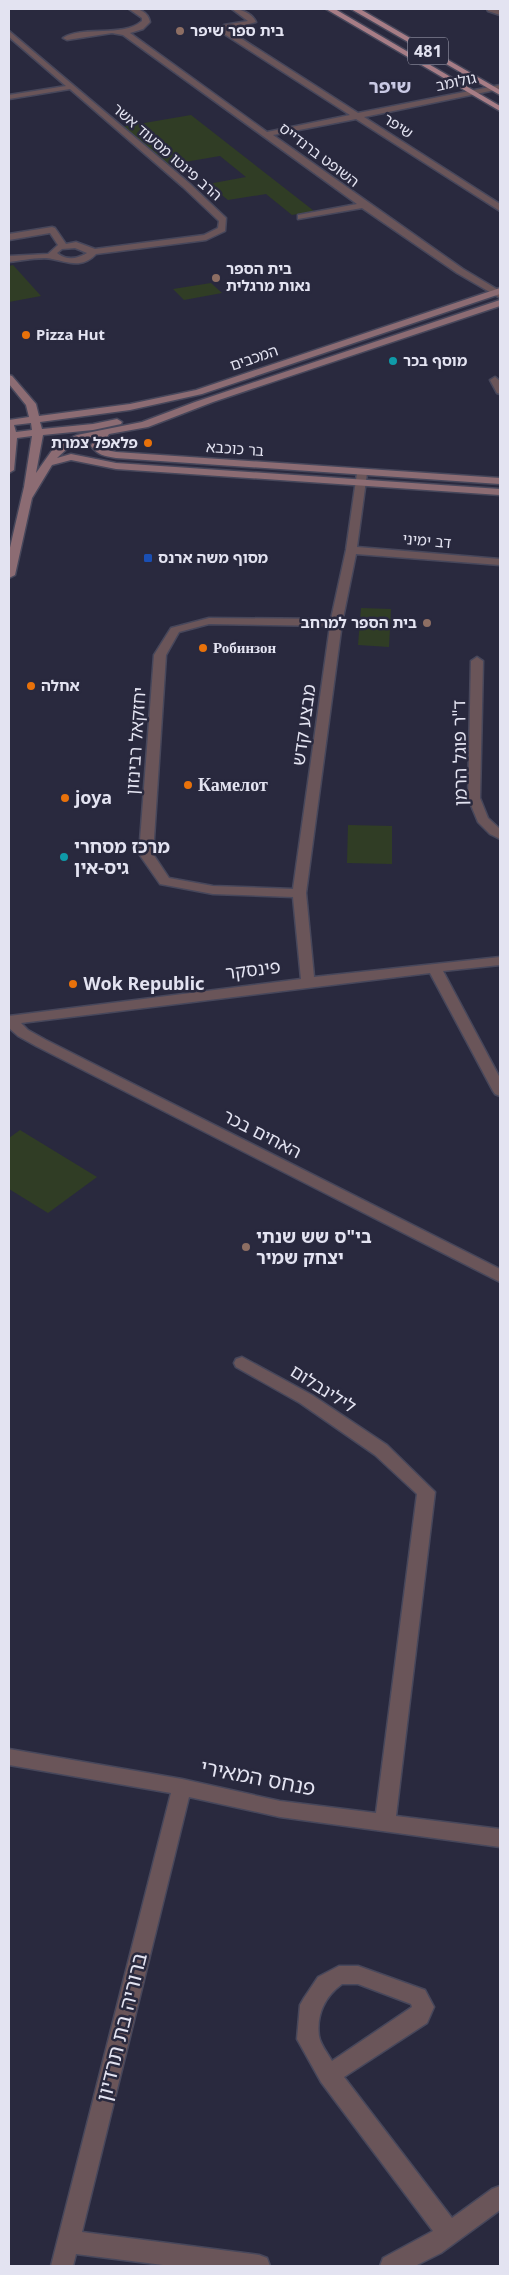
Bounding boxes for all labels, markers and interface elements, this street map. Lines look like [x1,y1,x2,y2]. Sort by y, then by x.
place label: בית ספר שיפר [190,20,284,40]
marker: בית ספר שיפר [174,25,186,37]
road number: 481 [408,37,448,64]
street label: גולומב [434,67,478,95]
district label: שיפר [368,73,412,99]
street label: הרב פינטו מסעוד אשר [109,98,227,204]
street label: שיפר [380,108,417,142]
street label: השופט ברנדייס [275,118,364,191]
place label: בית הספר נאות מרגלית [226,258,311,295]
marker: בית הספר נאות מרגלית [210,272,222,284]
place label: Pizza Hut [36,324,105,344]
marker: Pizza Hut [20,329,32,341]
street label: המכבים [227,340,280,375]
place label: מוסף בכר [403,350,468,370]
marker: מוסף בכר [387,355,399,367]
place label: פלאפל צמרת [51,432,138,452]
street label: בר כוכבא [205,436,265,460]
marker: פלאפל צמרת [142,437,154,449]
street label: דב ימיני [402,528,452,552]
place label: מסוף משה ארנס [158,547,269,567]
marker: מסוף משה ארנס [142,552,154,564]
place label: בית הספר למרחב [301,612,417,632]
marker: בית הספר למרחב [421,617,433,629]
place label: Робинзон [213,637,277,657]
marker: Робинзон [197,642,209,654]
place label: אחלה [41,675,80,695]
marker: אחלה [25,680,37,692]
street label: מבצע קדש [285,683,321,767]
street label: יחזקאל רבינזון [119,686,151,796]
street label: ד"ר פוגל הרמן [446,699,472,806]
place label: Камелот [198,772,268,796]
marker: Камелот [182,779,194,791]
place label: joya [74,785,112,809]
marker: joya [59,792,71,804]
place label: מרכז מסחרי גיס-אין [74,834,170,879]
marker: מרכז מסחרי גיס-אין [58,851,70,863]
street label: פינסקר [224,954,282,984]
place label: Wok Republic [83,971,204,995]
marker: Wok Republic [67,978,79,990]
street label: האחים בכר [219,1103,306,1163]
place label: בי"ס שש שנתי יצחק שמיר [256,1224,372,1269]
marker: בי"ס שש שנתי יצחק שמיר [240,1241,252,1253]
street label: לילינבלום [286,1359,361,1418]
street label: פנחס המאירי [198,1752,318,1802]
street label: ברוריה בת תרדיון [89,1949,153,2104]

